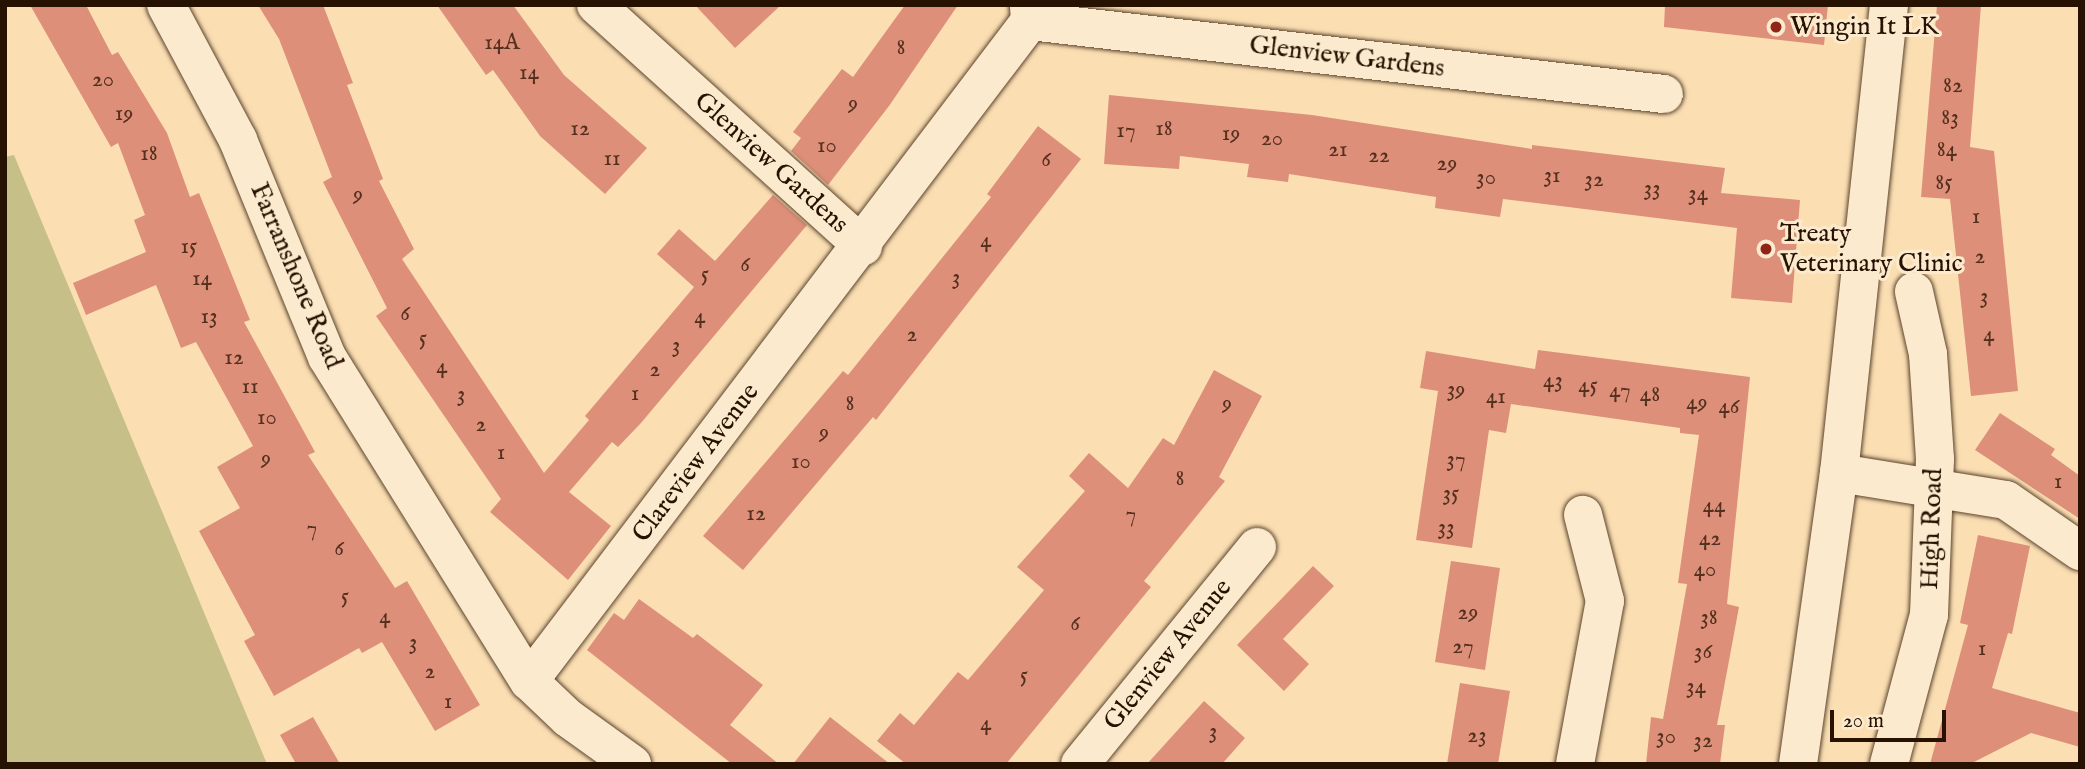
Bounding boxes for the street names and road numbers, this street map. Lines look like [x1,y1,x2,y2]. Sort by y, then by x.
street label: Glenview Gardens [1248,30,1446,84]
street label: Glenview Gardens [688,86,854,240]
street label: Farranshone Road [243,179,349,373]
street label: Clareview Avenue [626,377,766,549]
street label: High Road [1914,468,1950,590]
street label: Glenview Avenue [1097,573,1239,737]

